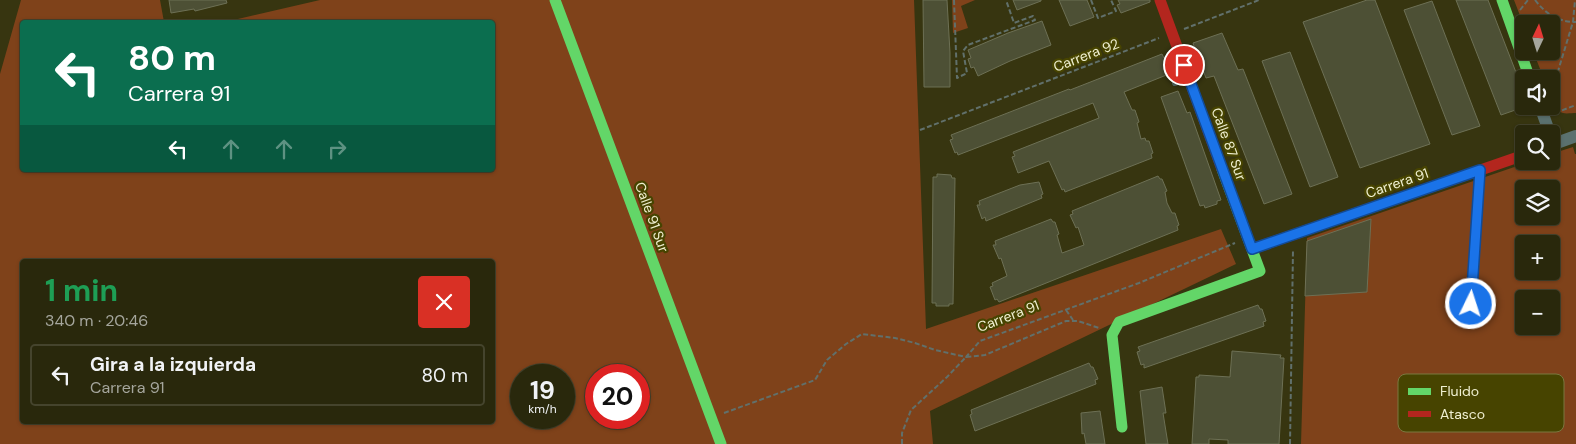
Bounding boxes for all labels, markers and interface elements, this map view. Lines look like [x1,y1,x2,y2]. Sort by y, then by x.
north arrow [1515,15,1560,60]
map controls [1515,15,1560,335]
street label: Carrera 92 [1051,34,1121,76]
text: 80 m [128,35,216,81]
icon: left [45,40,110,105]
pin [1163,44,1205,86]
icon: arrive [1170,51,1198,79]
button: sound [1515,70,1560,115]
text: Carrera 91 [128,79,230,108]
street label: Calle 87 Sur [1208,105,1250,183]
button: search [1515,125,1560,170]
icon: left [164,135,192,163]
icon: ahead [217,135,245,163]
icon: ahead [270,135,298,163]
icon: right [323,135,351,163]
street label: Carrera 91 [1363,164,1431,202]
street label: Calle 91 Sur [631,179,673,255]
button: layers [1515,180,1560,225]
button: + [1515,235,1560,280]
text: 1 min [45,271,118,310]
button: close [418,276,470,328]
position arrow [1444,277,1496,329]
button: − [1515,290,1560,335]
street label: Carrera 91 [974,296,1042,336]
text: 340 m · 20:46 [45,310,148,331]
text: Gira a la izquierda [90,352,256,377]
icon: left [47,361,75,389]
text: 80 m [421,363,468,388]
speed limit sign: 20 [585,364,650,429]
text: 19 [530,374,555,407]
legend [1398,374,1564,432]
text: Carrera 91 [90,377,164,398]
text: Fluido [1440,382,1479,400]
text: km/h [528,401,557,417]
text: Atasco [1440,405,1485,423]

